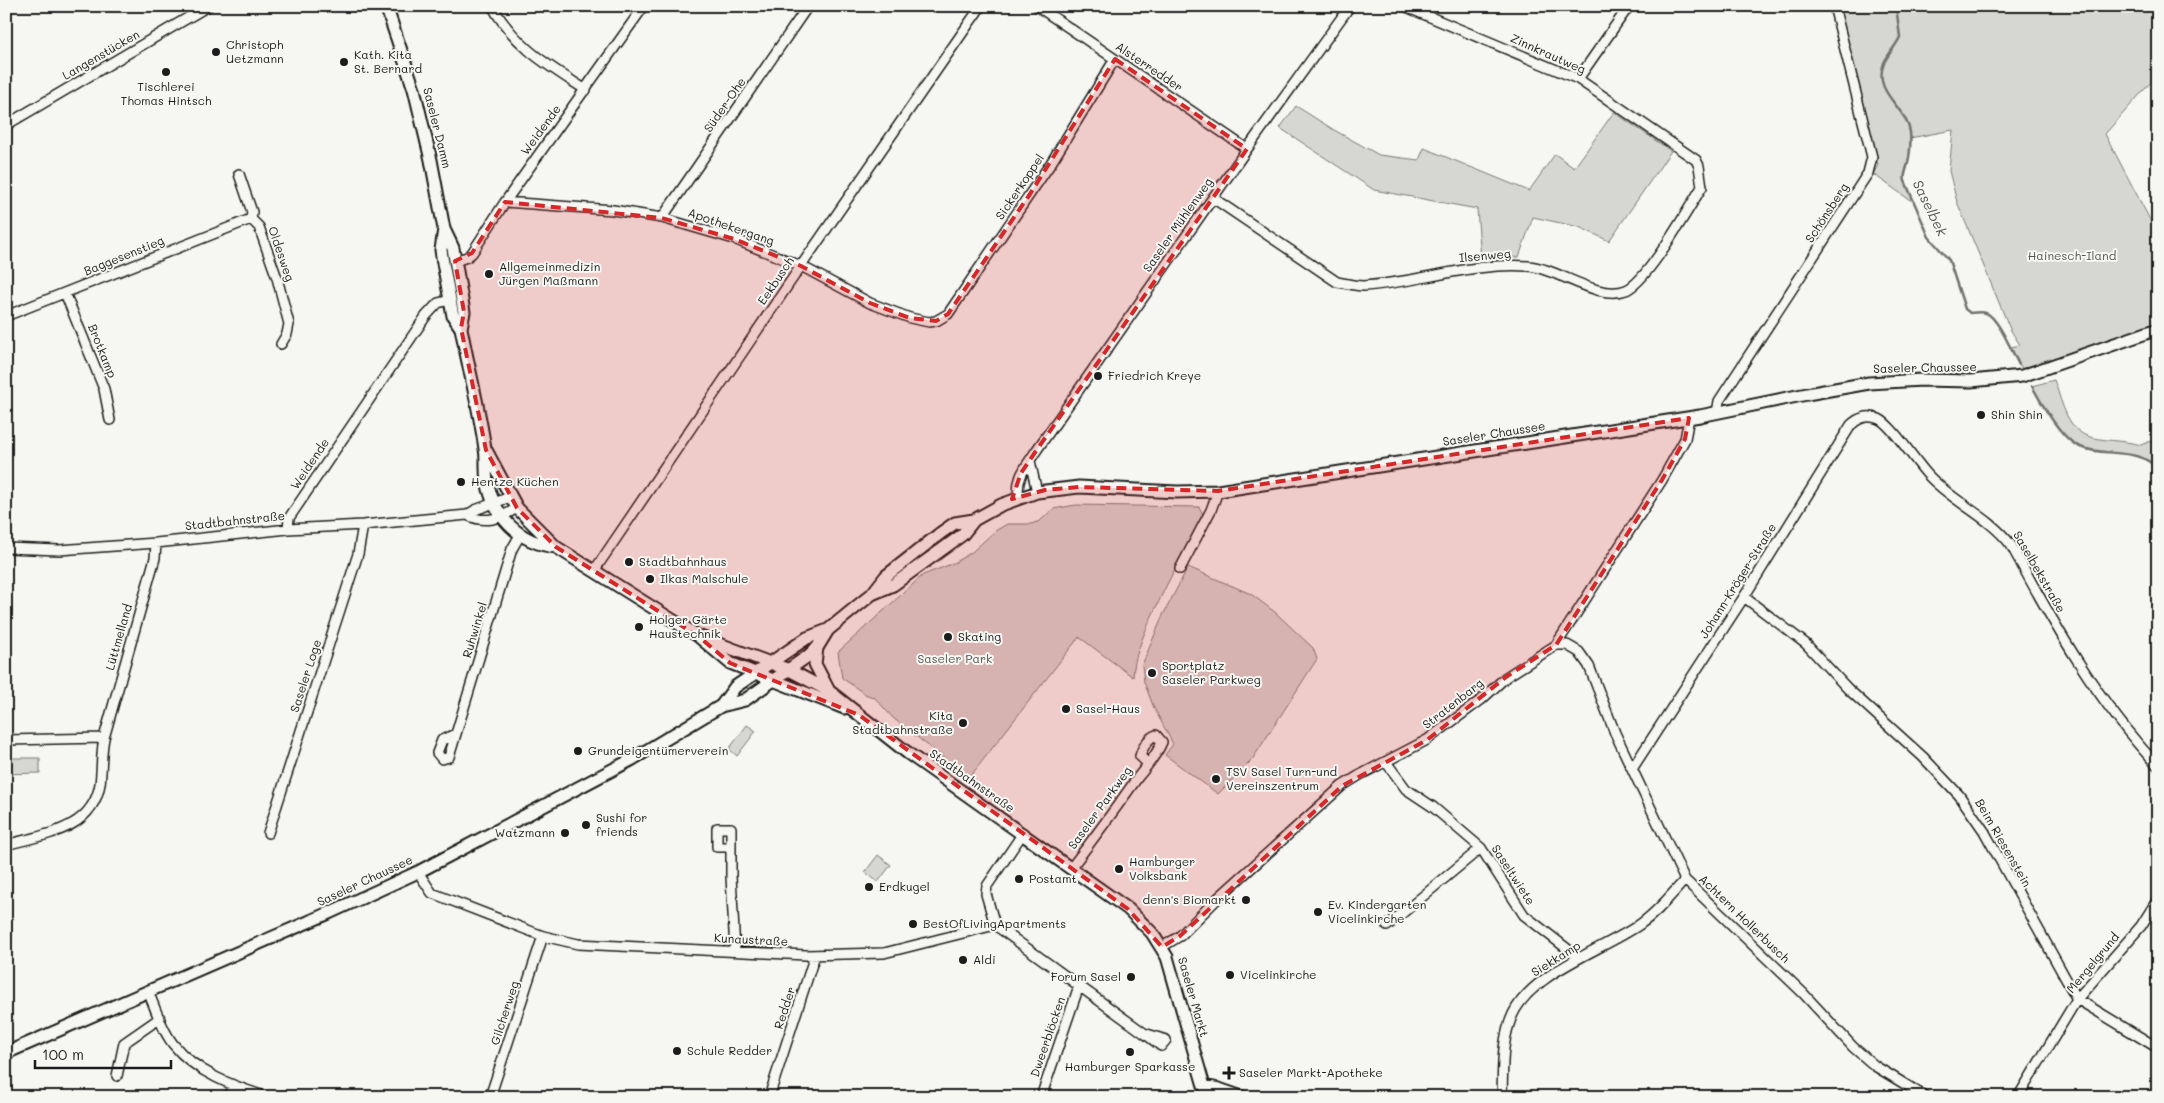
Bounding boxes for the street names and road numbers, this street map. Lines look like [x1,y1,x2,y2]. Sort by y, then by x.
street label: Langenstücken [59,26,142,83]
street label: Zinnkrautweg [1508,29,1588,77]
street label: Alsterredder [1113,38,1186,95]
street label: Süder-Ohe [700,74,749,135]
street label: Saseler Damm [420,86,456,170]
street label: Weidende [517,101,564,158]
street label: Sickerkoppel [991,150,1047,222]
street label: Saseler Mühlenweg [1139,174,1216,275]
street label: Schönsberg [1801,179,1851,245]
street label: Apothekergang [686,204,777,248]
street label: Oldesweg [265,224,299,283]
street label: Baggesenstieg [81,232,166,278]
street label: Ilsenweg [1458,245,1511,265]
street label: Eekbusch [753,253,797,308]
street label: Brotkamp [85,321,121,380]
street label: Saseler Chaussee [1873,358,1977,376]
street label: Saseler Chaussee [1441,417,1546,449]
street label: Weidende [286,435,332,492]
street label: Stadtbahnstraße [184,507,286,533]
street label: Johann-Kröger-Straße [1695,520,1779,641]
street label: Saselbekstraße [2010,528,2070,615]
street label: Ruhwinkel [458,600,490,660]
street label: Lüttmelland [101,601,135,672]
street label: Saseler Loge [286,637,324,714]
street label: Stratenbarg [1419,674,1486,732]
street label: Stadtbahnstraße [927,745,1018,816]
street label: Saseler Parkweg [1064,763,1135,852]
street label: Beim Riesenstein [1972,795,2036,890]
street label: Saseltwiete [1488,841,1539,908]
street label: Saseler Chaussee [314,851,415,909]
street label: Achtern Hollerbusch [1696,871,1794,966]
street label: Mergelgrund [2062,928,2122,996]
street label: Kunaustraße [714,929,789,949]
street label: Siekkamp [1528,937,1583,980]
street label: Saseler Markt [1175,955,1213,1039]
street label: Gilcherweg [486,979,522,1047]
street label: Redder [770,984,798,1031]
street label: Dweerblöcken [1026,994,1068,1079]

